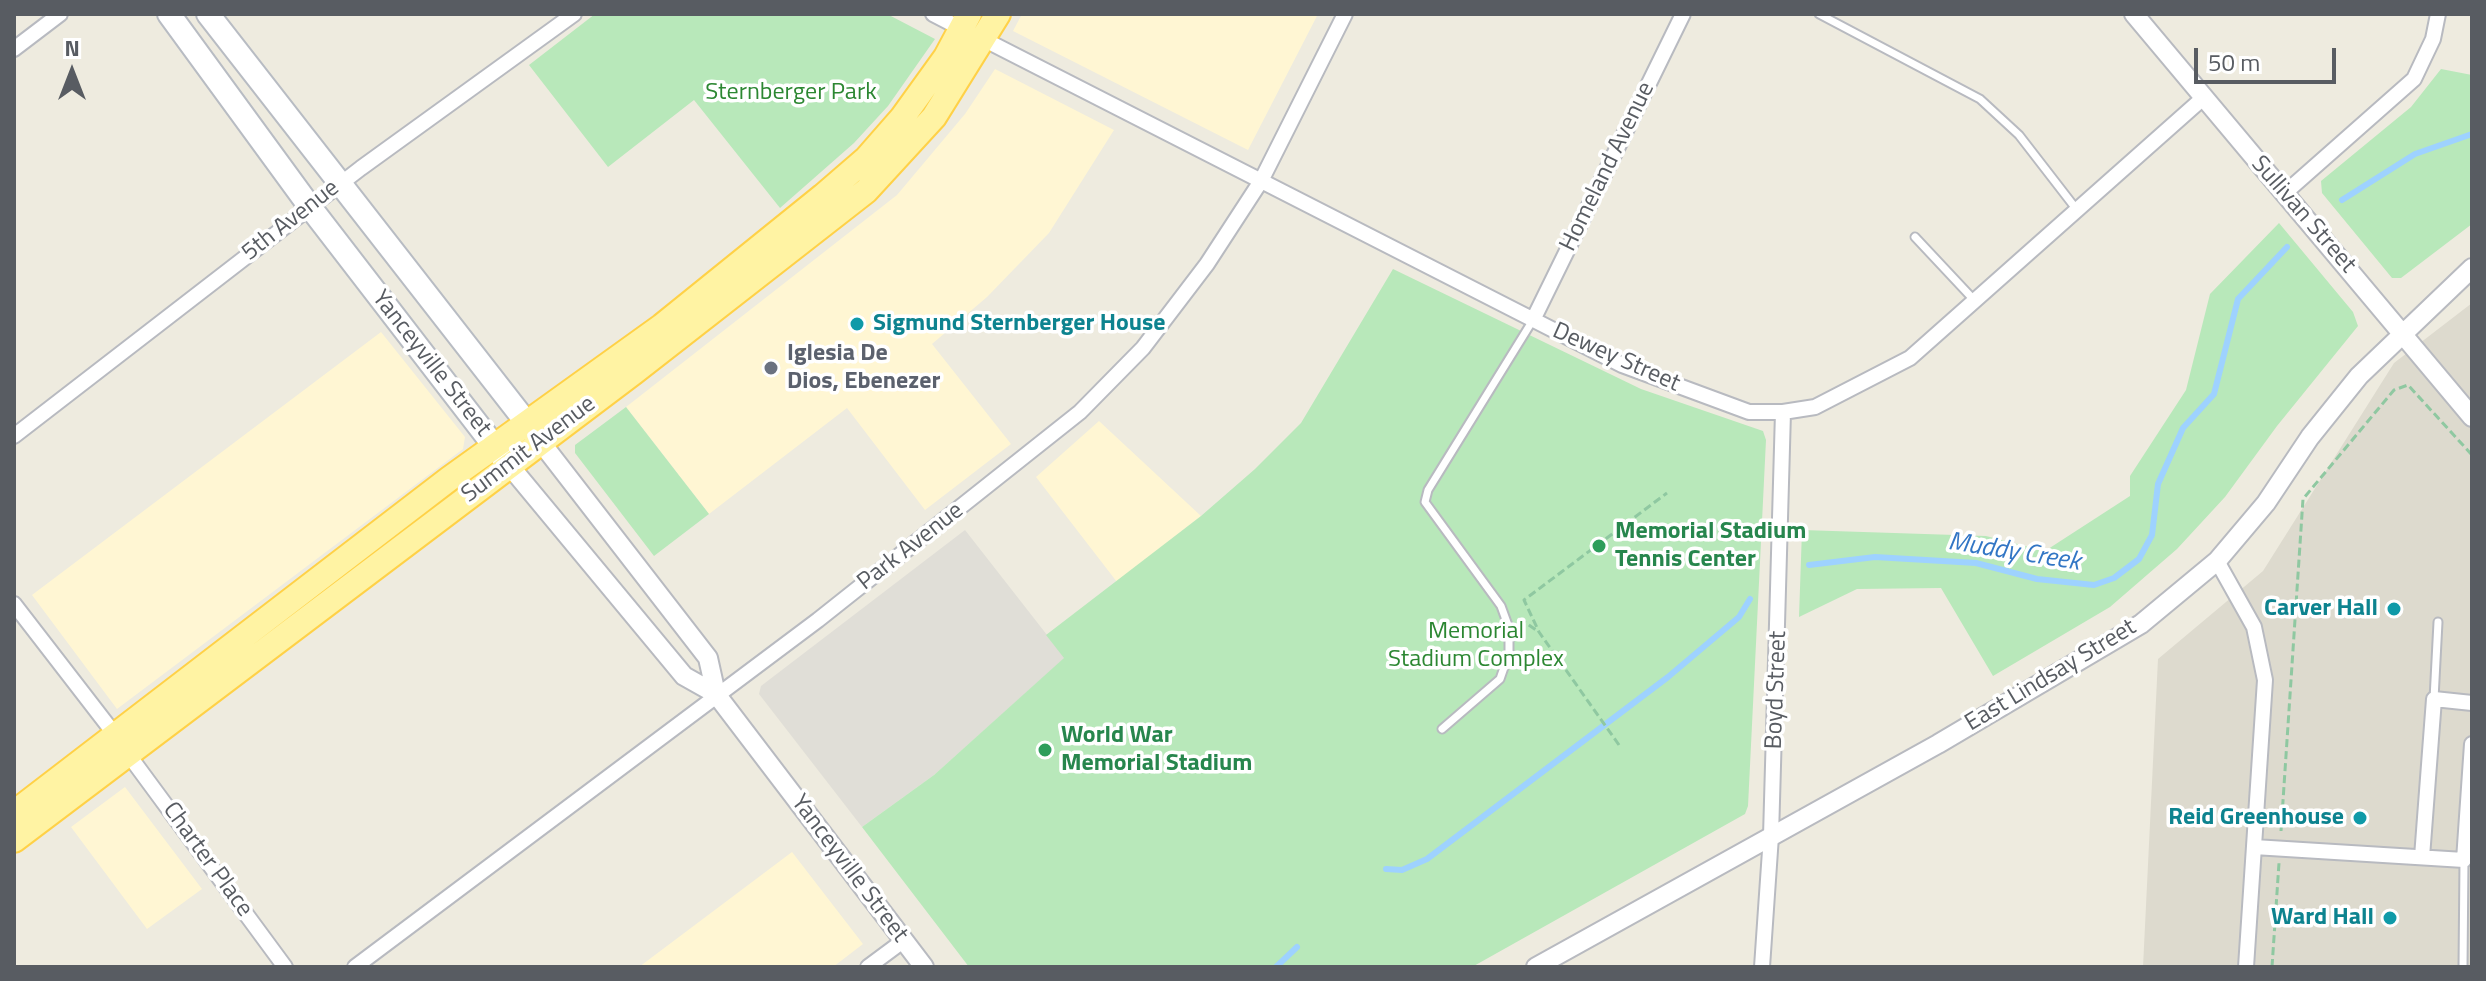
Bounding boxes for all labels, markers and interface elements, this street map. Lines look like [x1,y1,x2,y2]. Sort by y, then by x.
text: N [64,31,80,65]
north arrow [32,32,112,112]
scale bar [2198,32,2340,82]
text: 50 m [2208,44,2260,80]
street label: Homeland Avenue [1555,78,1661,256]
park label: Sternberger Park [705,79,877,107]
street label: Sullivan Street [2244,151,2362,279]
street label: 5th Avenue [237,174,345,268]
street label: Yanceyville Street [365,285,497,443]
place label: Sigmund Sternberger House [873,310,1166,338]
marker: Sigmund Sternberger House [848,315,866,333]
street label: Dewey Street [1548,317,1684,399]
place label: Iglesia De Dios, Ebenezer [787,340,940,396]
marker: Iglesia De Dios, Ebenezer [762,359,780,377]
street label: Summit Avenue [456,390,602,510]
street label: Park Avenue [852,497,970,597]
place label: Memorial Stadium Tennis Center [1615,518,1806,574]
water label: Muddy Creek [1946,527,2082,579]
marker: Memorial Stadium Tennis Center [1590,537,1608,555]
place label: Carver Hall [2264,595,2378,623]
marker: Carver Hall [2385,600,2403,618]
street label: East Lindsay Street [1960,614,2142,738]
park label: Memorial Stadium Complex [1388,618,1564,674]
street label: Boyd Street [1761,630,1793,750]
place label: World War Memorial Stadium [1061,722,1252,778]
marker: World War Memorial Stadium [1036,741,1054,759]
street label: Yanceyville Street [784,790,914,948]
street label: Charter Place [156,797,258,923]
place label: Reid Greenhouse [2168,804,2344,832]
marker: Reid Greenhouse [2351,809,2369,827]
place label: Ward Hall [2271,904,2374,932]
marker: Ward Hall [2381,909,2399,927]

